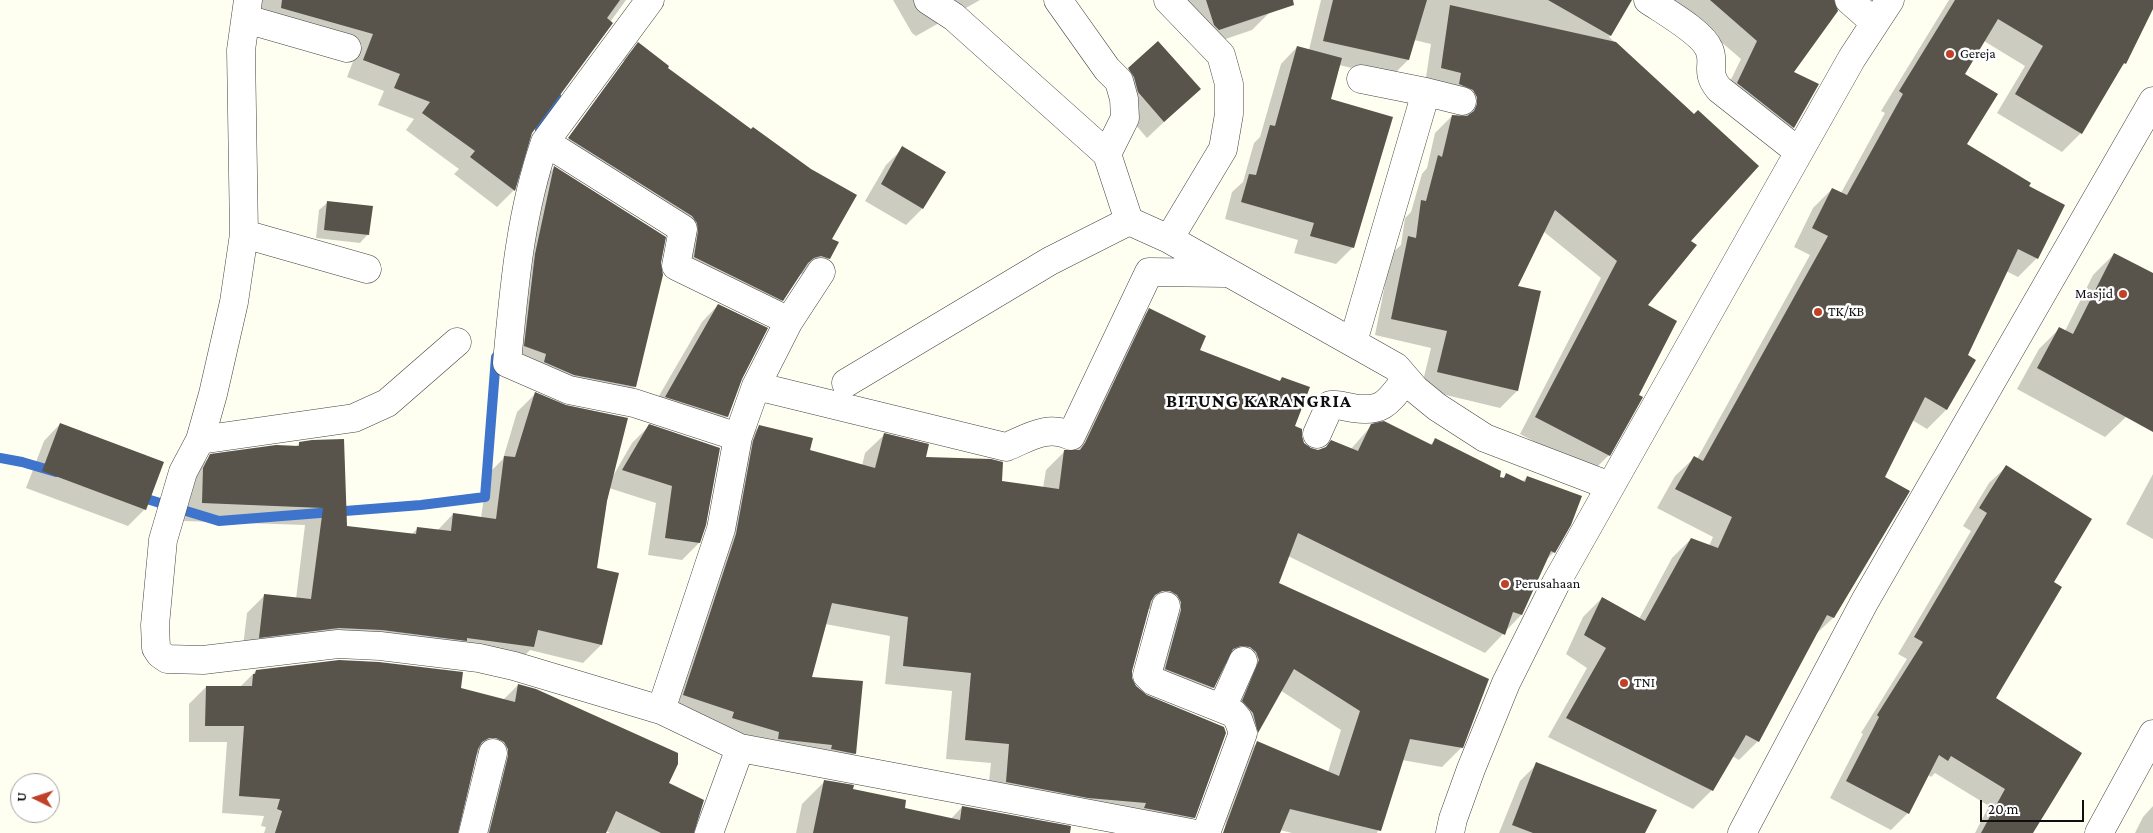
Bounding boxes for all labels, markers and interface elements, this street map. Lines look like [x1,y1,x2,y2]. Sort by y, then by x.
place label: Gereja [1960,46,1996,62]
marker: Gereja [1944,48,1956,60]
place label: Masjid [2075,286,2113,302]
marker: Masjid [2117,288,2129,300]
place label: TK/KB [1828,304,1864,320]
marker: TK/KB [1812,306,1824,318]
district label: BITUNG KARANGRIA [1164,390,1354,412]
place label: Perusahaan [1515,576,1580,592]
marker: Perusahaan [1499,578,1511,590]
place label: TNI [1634,675,1655,691]
marker: TNI [1618,677,1630,689]
north arrow [10,773,60,823]
scale bar [1983,790,2087,822]
text: U [13,792,29,802]
text: 20 m [1988,801,2019,817]

